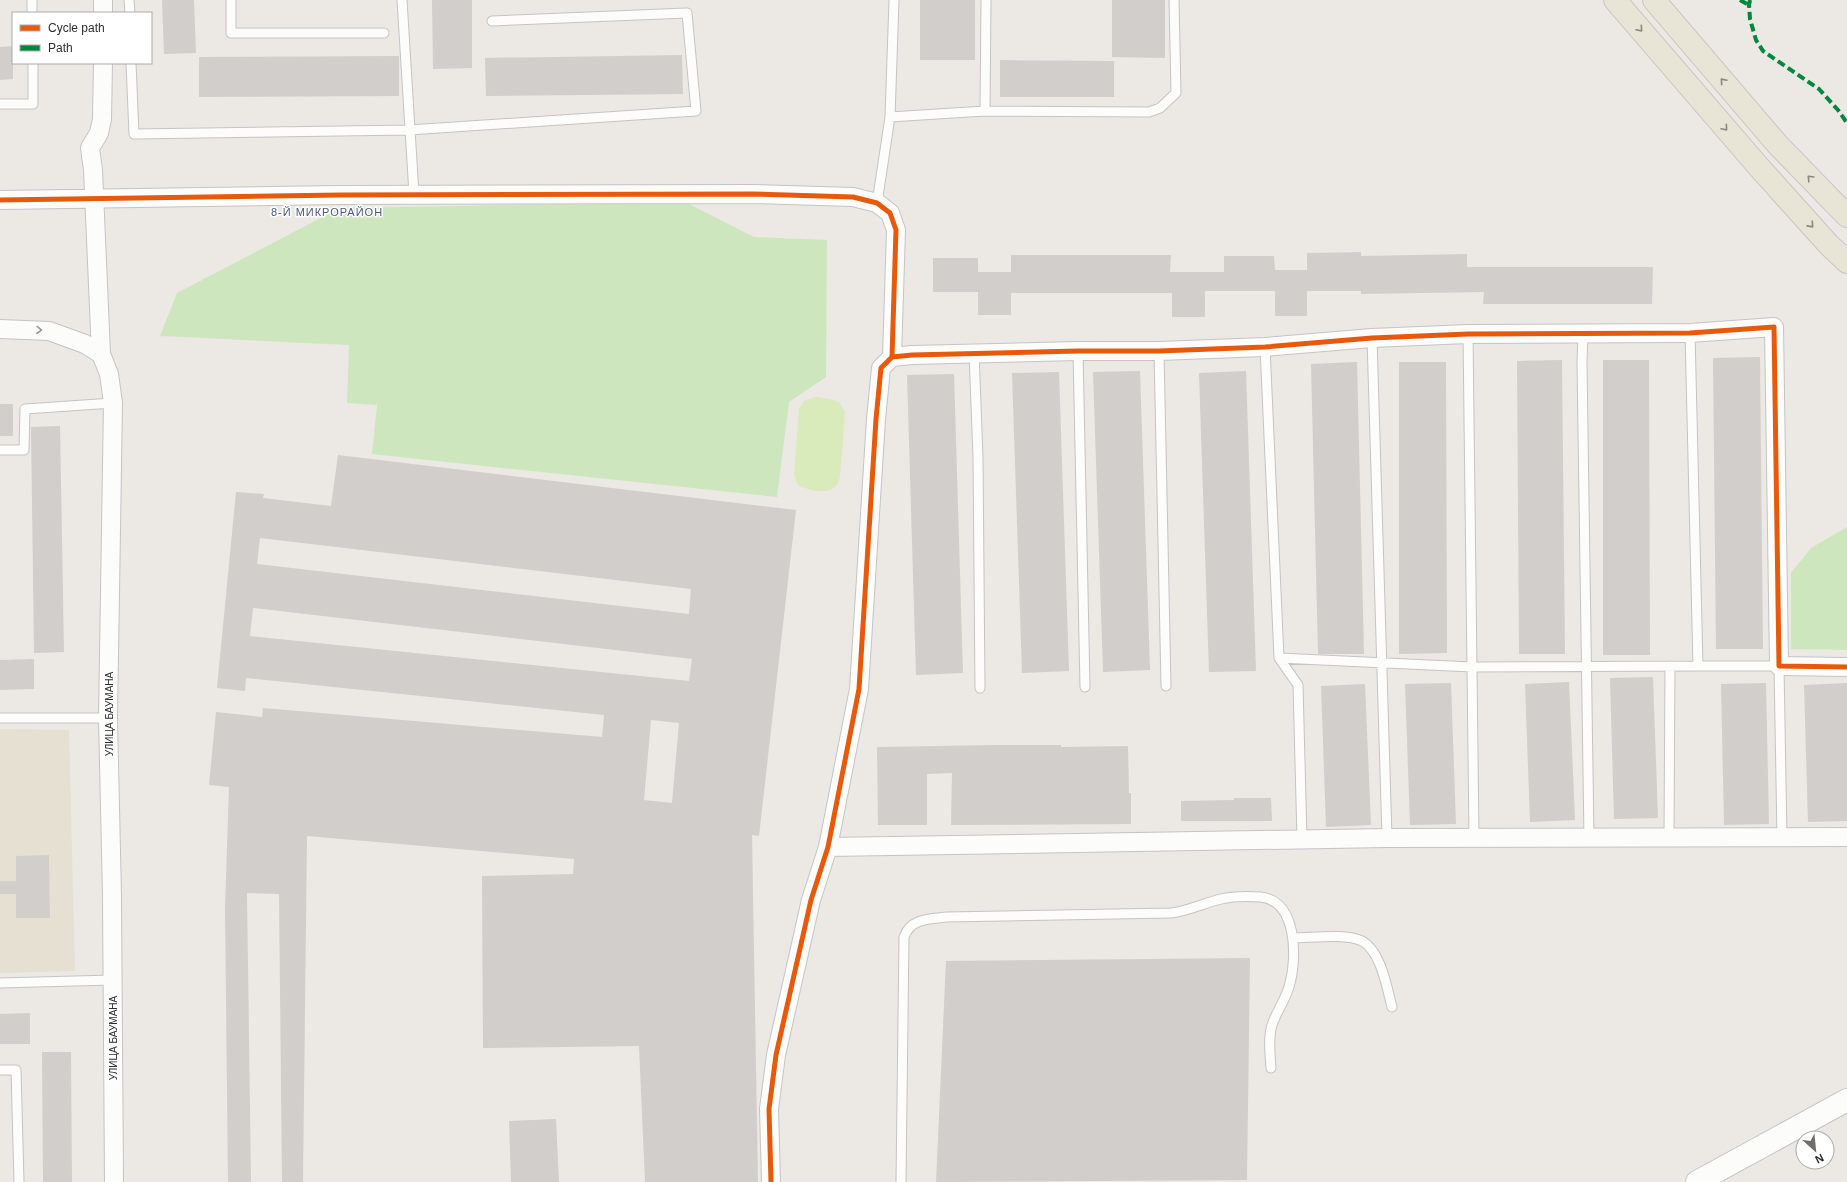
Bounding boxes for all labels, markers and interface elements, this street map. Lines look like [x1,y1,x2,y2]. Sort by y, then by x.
legend [12,12,152,64]
text: Cycle path [48,21,105,35]
one-way arrow [1636,25,1643,32]
text: Path [48,41,73,55]
one-way arrow [1721,79,1728,86]
one-way arrow [1721,123,1728,131]
one-way arrow [1807,175,1815,183]
district label: 8-Й МИКРОРАЙОН [271,206,383,218]
one-way arrow [1807,220,1814,228]
one-way arrow [36,326,42,334]
street label: УЛИЦА БАУМАНА [104,671,115,756]
street label: УЛИЦА БАУМАНА [108,995,119,1080]
north arrow [1795,1130,1835,1170]
text: N [1813,1152,1826,1166]

